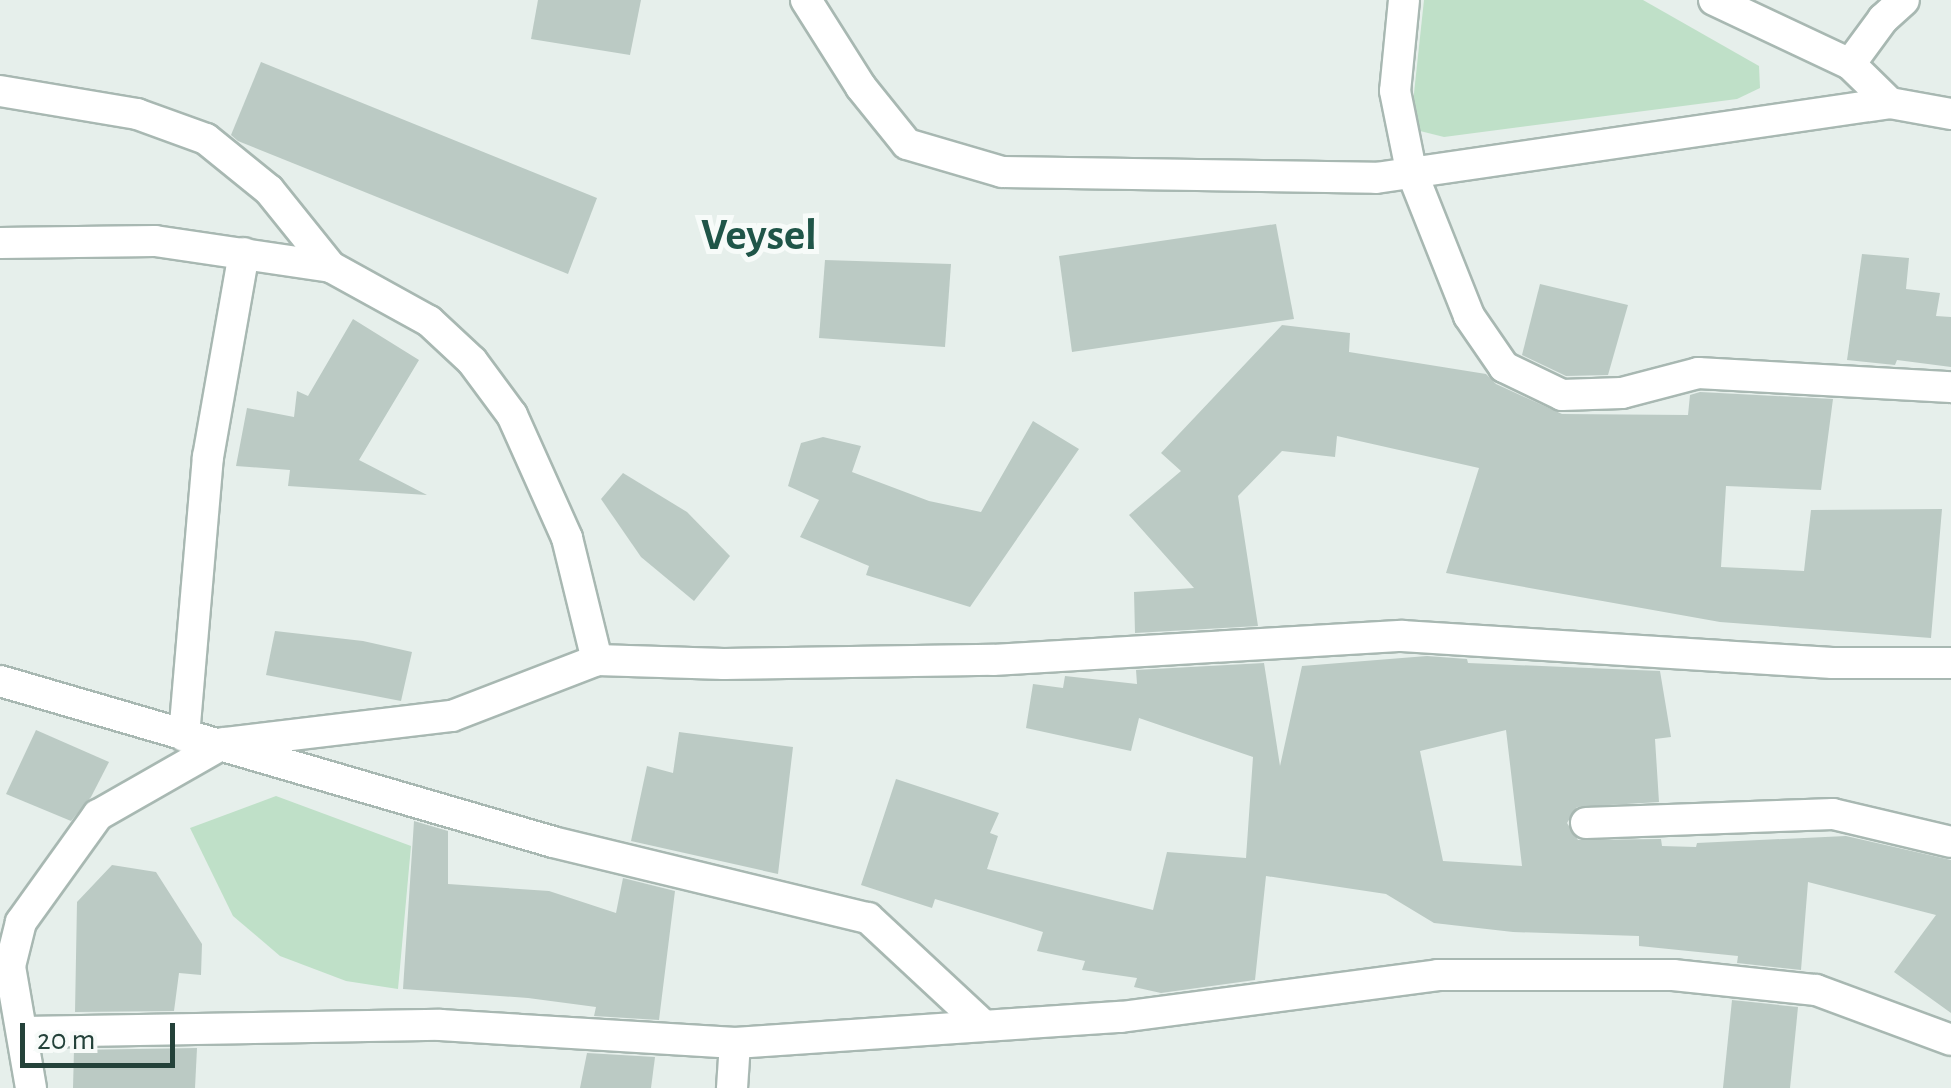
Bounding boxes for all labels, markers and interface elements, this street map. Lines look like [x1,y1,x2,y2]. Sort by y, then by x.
district label: Veysel [701,209,817,263]
scale bar [25,1003,180,1065]
text: 20 m [37,1025,95,1055]

